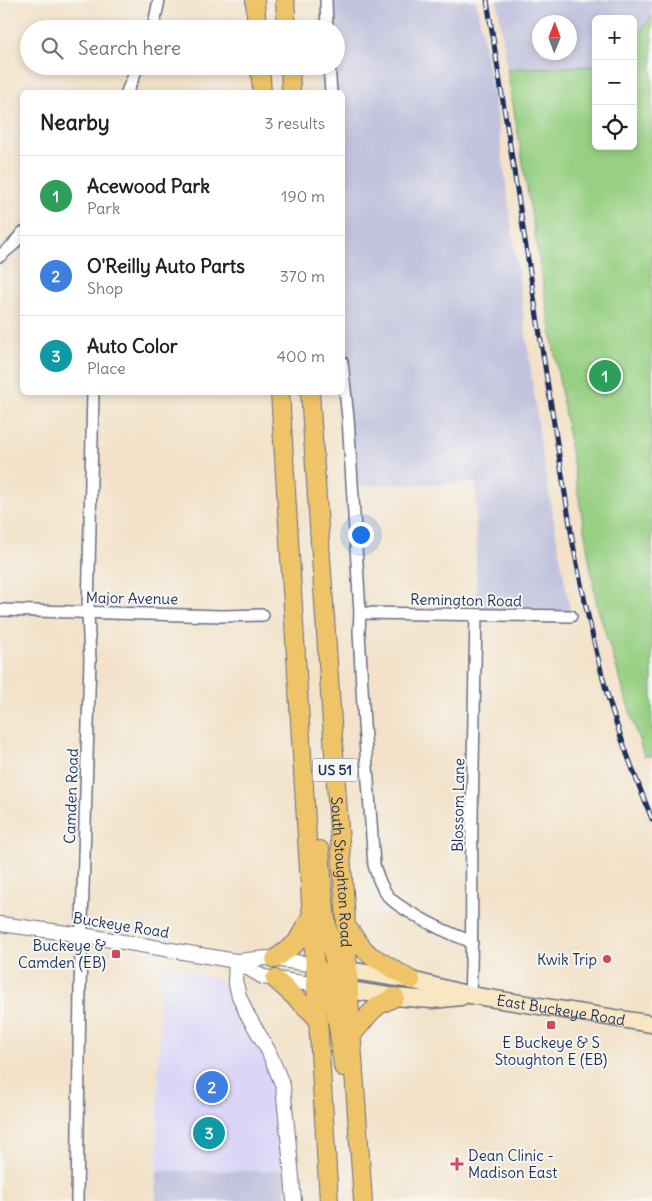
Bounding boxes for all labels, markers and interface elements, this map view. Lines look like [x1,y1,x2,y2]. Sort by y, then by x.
north arrow [532,15,577,60]
map controls [592,15,637,150]
button: + [592,15,637,60]
search box [20,20,345,75]
icon: search [38,34,66,62]
text: Search here [78,36,181,60]
button: − [592,60,637,105]
button: locate [592,105,637,150]
text: Nearby [40,109,110,136]
text: 3 results [265,113,325,133]
text: Acewood Park [87,174,210,198]
text: 1 [53,186,59,206]
text: 190 m [281,186,325,206]
text: Park [87,198,120,218]
text: O'Reilly Auto Parts [87,254,245,278]
text: 2 [52,266,60,286]
text: 370 m [280,266,325,286]
text: Shop [87,278,123,298]
text: Auto Color [87,334,178,358]
text: 3 [51,346,61,366]
text: 400 m [277,346,325,366]
pin: 1 [589,357,621,395]
text: Place [87,358,126,378]
your location [348,522,374,548]
street label: Major Avenue [86,588,178,608]
street label: Remington Road [410,590,522,610]
street label: Camden Road [60,748,82,844]
road number: US 51 [312,758,358,782]
street label: Blossom Lane [448,758,468,852]
street label: South Stoughton Road [327,796,356,948]
street label: Buckeye Road [72,908,171,942]
place label: Buckeye & Camden (EB) [18,936,107,972]
marker: Buckeye & Camden (EB) [110,948,122,960]
place label: Kwik Trip [537,950,597,969]
marker: Kwik Trip [601,953,613,965]
street label: East Buckeye Road [495,990,627,1029]
marker: E Buckeye & S Stoughton E (EB) [545,1019,557,1031]
place label: E Buckeye & S Stoughton E (EB) [495,1033,607,1069]
pin: 2 [196,1068,228,1106]
pin: 3 [193,1114,225,1152]
place label: Dean Clinic - Madison East [468,1146,557,1182]
marker: Dean Clinic - Madison East [450,1157,464,1171]

